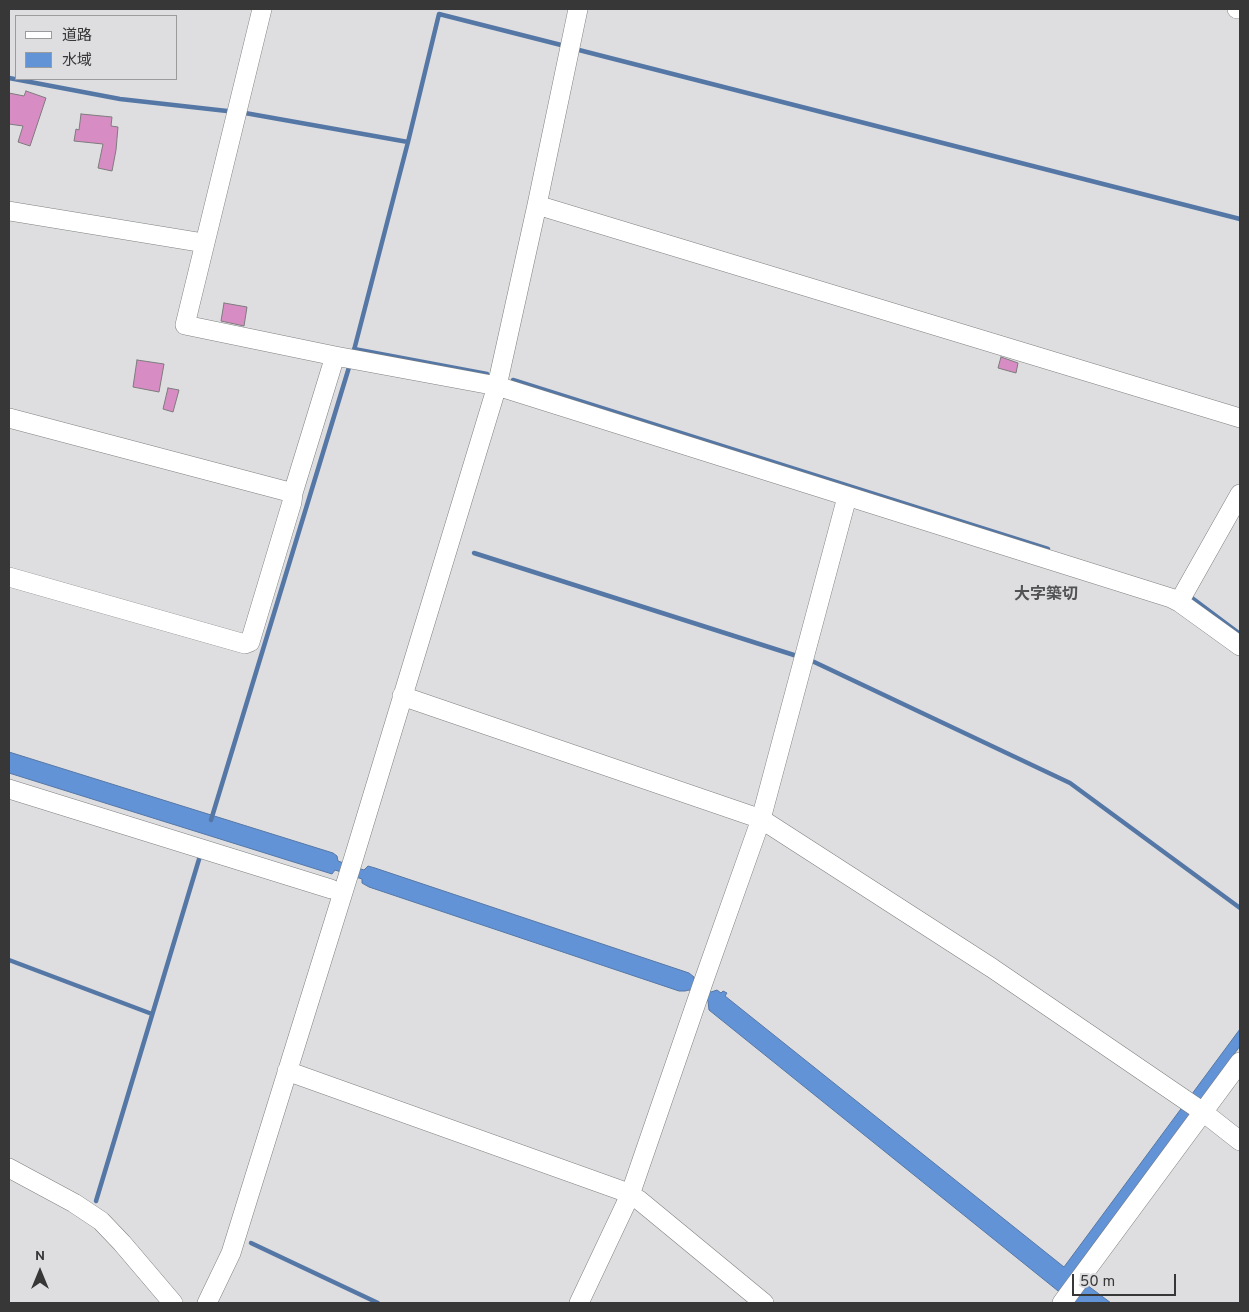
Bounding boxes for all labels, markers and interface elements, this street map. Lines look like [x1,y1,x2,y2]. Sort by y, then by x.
legend [15,15,178,80]
text: 道路 [62,27,92,46]
text: 水域 [62,52,92,71]
district label: 大字築切 [1014,586,1078,606]
north arrow [15,1247,65,1297]
text: N [35,1248,45,1265]
scale bar [1074,1264,1178,1296]
text: 50 m [1080,1273,1115,1292]

